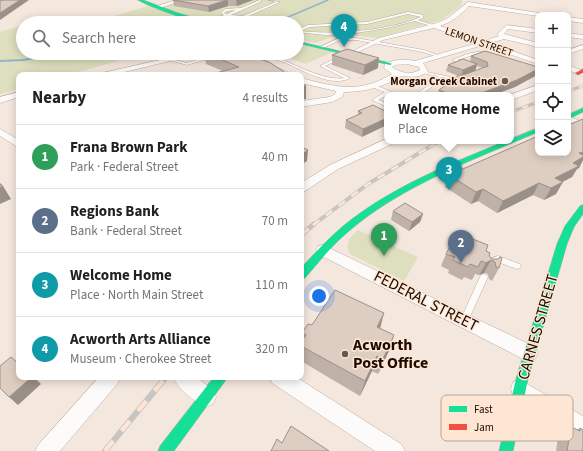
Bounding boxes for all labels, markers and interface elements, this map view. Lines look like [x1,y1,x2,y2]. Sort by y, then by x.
map controls [535,12,571,156]
button: + [535,12,571,48]
pin: 4 [331,14,357,47]
search box [16,16,304,60]
street label: LEMON STREET [443,23,515,61]
icon: search [30,27,52,49]
text: Search here [62,28,136,49]
button: − [535,48,571,84]
place label: Morgan Creek Cabinet [390,74,498,89]
marker: Morgan Creek Cabinet [500,76,510,86]
button: locate [535,84,571,120]
text: Nearby [32,86,86,110]
text: 4 results [243,89,288,107]
popup [384,92,514,144]
text: Welcome Home [398,99,500,120]
text: Place [398,120,427,138]
button: layers [535,120,571,156]
text: Frana Brown Park [70,137,187,158]
text: 1 [42,148,48,166]
text: 40 m [262,148,288,166]
pin: 3 [436,157,462,190]
text: Park · Federal Street [70,158,178,176]
text: Regions Bank [70,201,159,222]
text: 2 [42,212,48,230]
text: 70 m [262,212,288,230]
text: Bank · Federal Street [70,222,182,240]
pin: 1 [371,223,397,256]
pin: 2 [448,230,474,263]
text: Welcome Home [70,265,172,286]
street label: FEDERAL STREET [370,265,482,337]
street label: CARNES STREET [512,271,564,382]
text: 3 [42,276,48,294]
text: 110 m [255,276,288,294]
text: Place · North Main Street [70,286,203,304]
your location [309,286,329,306]
text: Acworth Arts Alliance [70,329,211,350]
place label: Acworth Post Office [352,334,428,374]
text: 4 [42,340,48,358]
text: 320 m [255,340,288,358]
marker: Acworth Post Office [340,349,350,359]
text: Museum · Cherokee Street [70,350,211,368]
legend [441,395,573,441]
text: Fast [474,402,493,417]
text: Jam [474,420,494,435]

